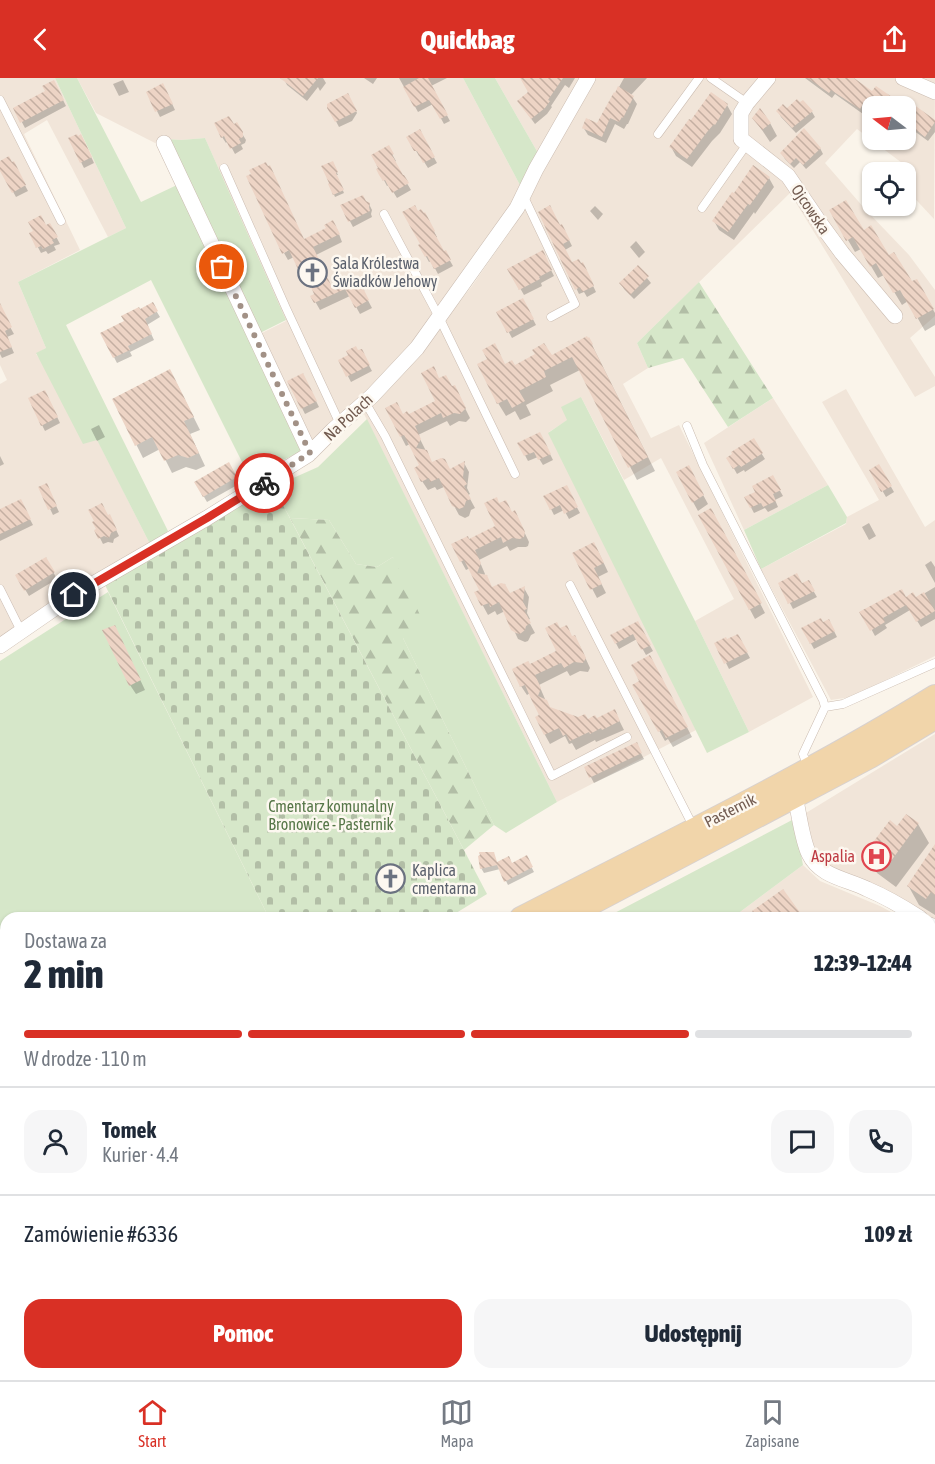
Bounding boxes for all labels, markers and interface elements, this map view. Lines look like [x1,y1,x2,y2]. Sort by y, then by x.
icon: back [24,23,57,56]
icon: share [878,23,911,56]
text: Quickbag [421,24,514,55]
north arrow [862,96,916,150]
map controls [862,96,916,216]
button: locate [862,162,916,216]
street label: Ojcowska [787,181,834,238]
pin [196,241,247,292]
icon: bag [205,250,238,283]
place label: Sala Królestwa Świadków Jehowy [333,254,438,291]
church icon: Sala Królestwa Świadków Jehowy [296,256,328,288]
street label: Na Polach [320,390,376,444]
courier [234,453,294,513]
icon: bike [248,467,281,500]
pin [48,569,99,620]
icon: home [57,578,90,611]
street label: Pasternik [701,789,759,831]
park label: Cmentarz komunalny Bronowice - Pasternik [268,797,394,833]
hospital icon: Aspalia [860,840,892,872]
place label: Aspalia [811,847,855,866]
place label: Kaplica cmentarna [412,861,476,897]
church icon: Kaplica cmentarna [375,863,407,895]
text: Dostawa za [24,929,107,952]
text: 12:39–12:44 [814,950,912,976]
text: 2 min [24,952,104,996]
text: W drodze · 110 m [24,1047,147,1070]
button: person [24,1110,87,1173]
button: chat [771,1110,834,1173]
button: phone [849,1110,912,1173]
text: Tomek [102,1117,156,1143]
text: Kurier · 4.4 [102,1143,179,1166]
text: Zamówienie #6336 [24,1221,178,1247]
text: 109 zł [864,1221,912,1247]
button: Pomoc [24,1299,462,1368]
button: Udostępnij [474,1299,912,1368]
tab: Start [136,1396,169,1450]
tab: Mapa [440,1396,474,1450]
tab: Zapisane [745,1396,799,1450]

